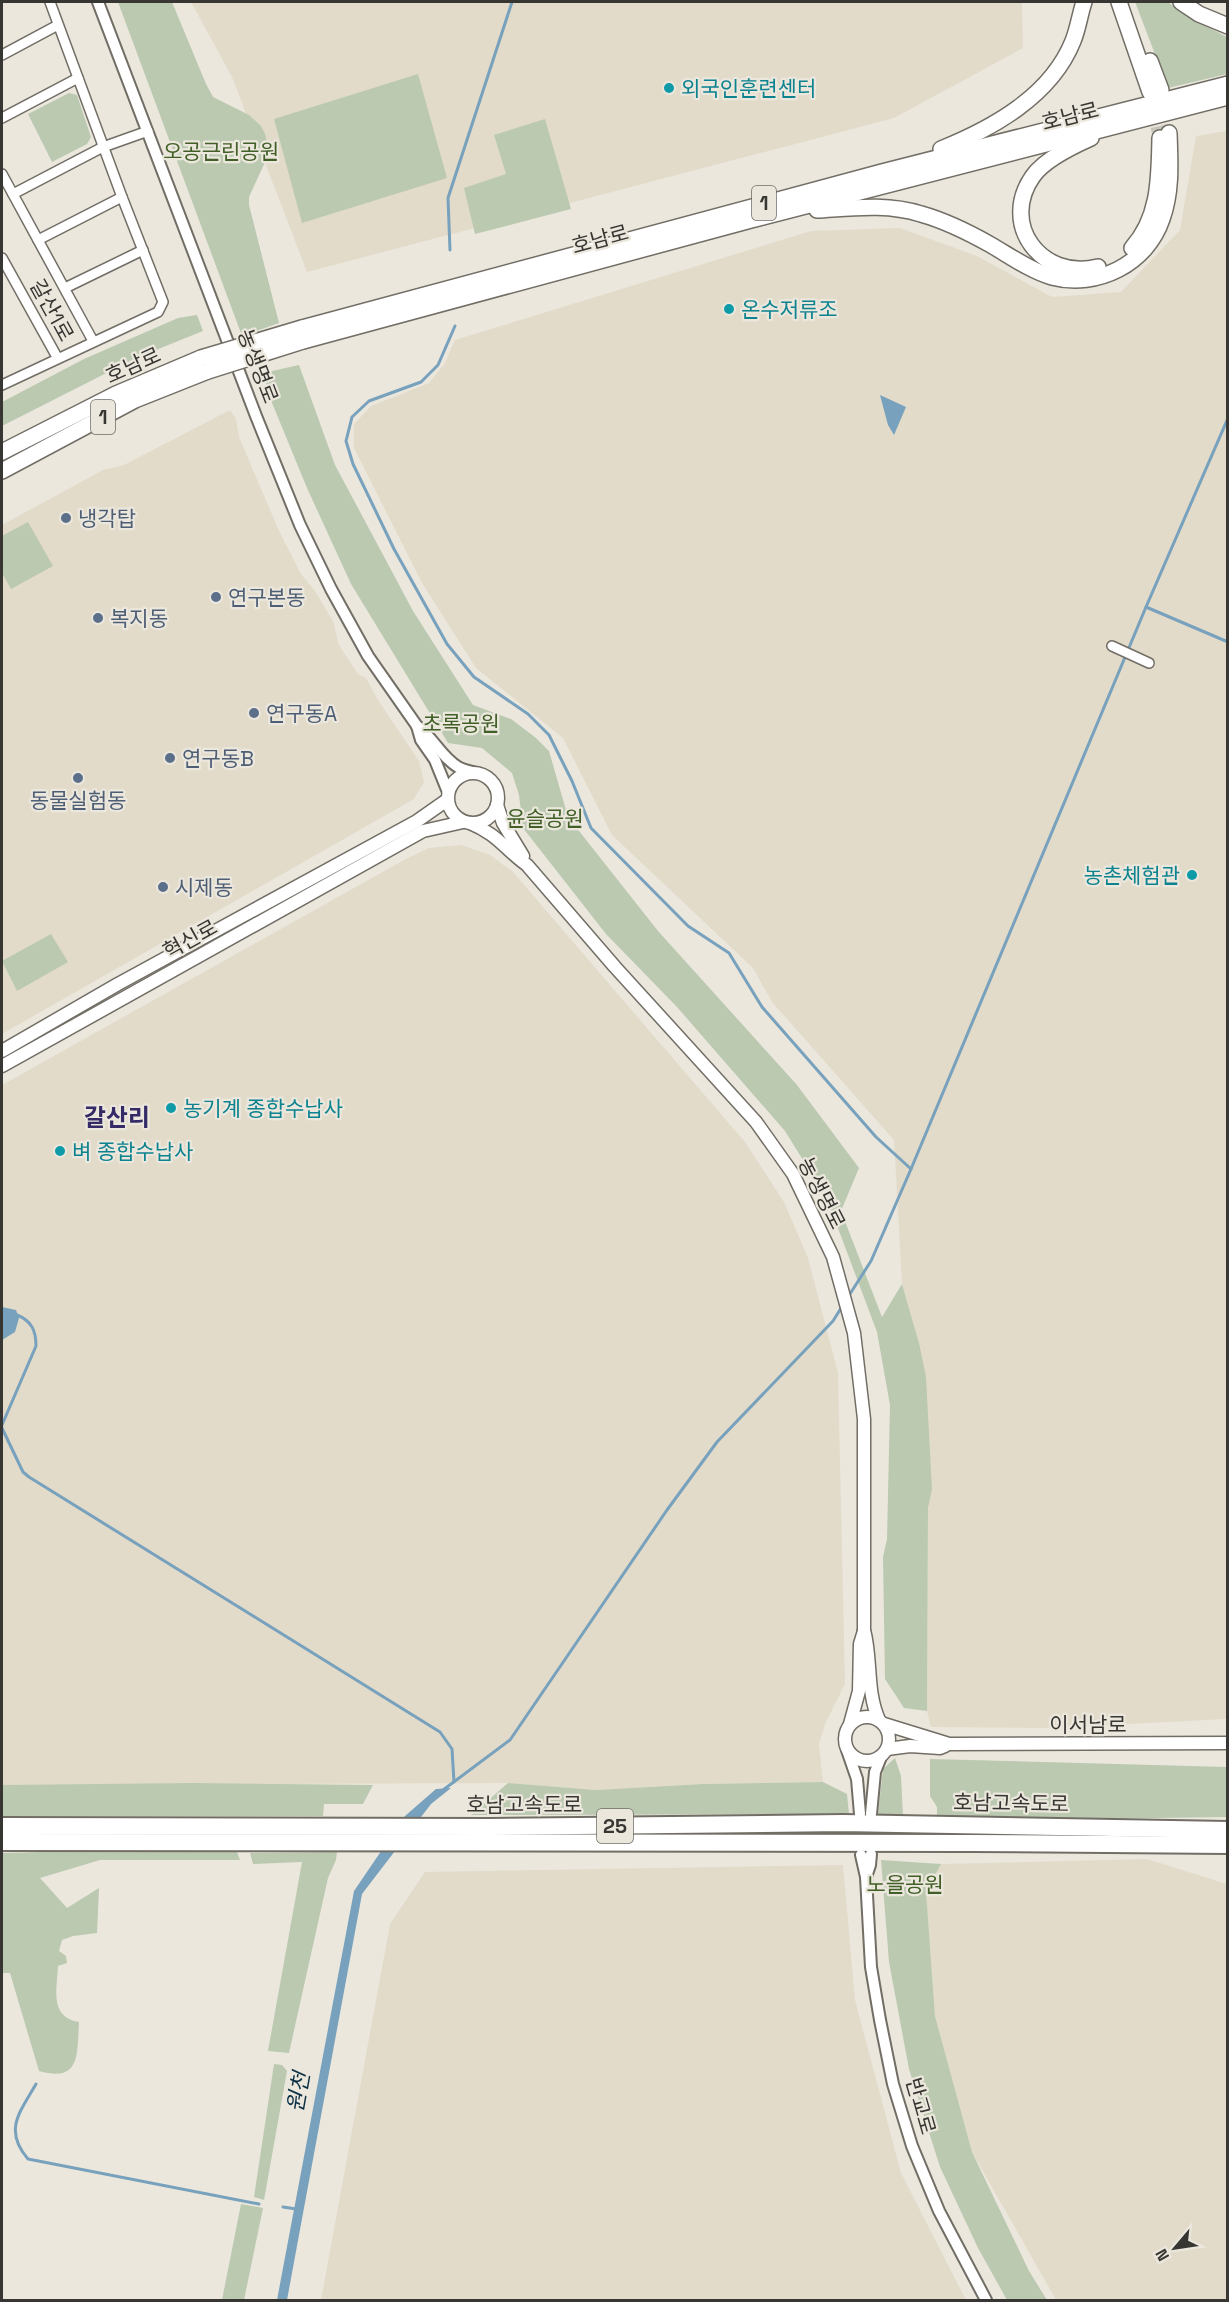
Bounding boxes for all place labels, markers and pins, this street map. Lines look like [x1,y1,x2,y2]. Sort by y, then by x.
place label: 외국인훈련센터 [681,75,816,102]
marker: 외국인훈련센터 [662,81,676,95]
place label: 온수저류조 [741,296,838,323]
marker: 온수저류조 [722,302,736,316]
place label: 냉각탑 [78,505,136,532]
marker: 냉각탑 [59,511,73,525]
place label: 연구본동 [228,584,305,611]
marker: 연구본동 [209,590,223,604]
place label: 복지동 [110,605,168,632]
marker: 복지동 [91,611,105,625]
place label: 연구동A [266,700,337,727]
marker: 연구동A [247,706,261,720]
place label: 연구동B [182,745,254,772]
marker: 연구동B [163,751,177,765]
marker: 동물실험동 [71,771,85,785]
place label: 동물실험동 [30,787,126,814]
place label: 농촌체험관 [1083,862,1180,889]
marker: 농촌체험관 [1185,868,1199,882]
place label: 시제동 [175,874,233,901]
marker: 시제동 [156,880,170,894]
place label: 농기계 종합수납사 [183,1095,343,1122]
marker: 농기계 종합수납사 [164,1101,178,1115]
place label: 벼 종합수납사 [72,1138,193,1165]
marker: 벼 종합수납사 [53,1144,67,1158]

